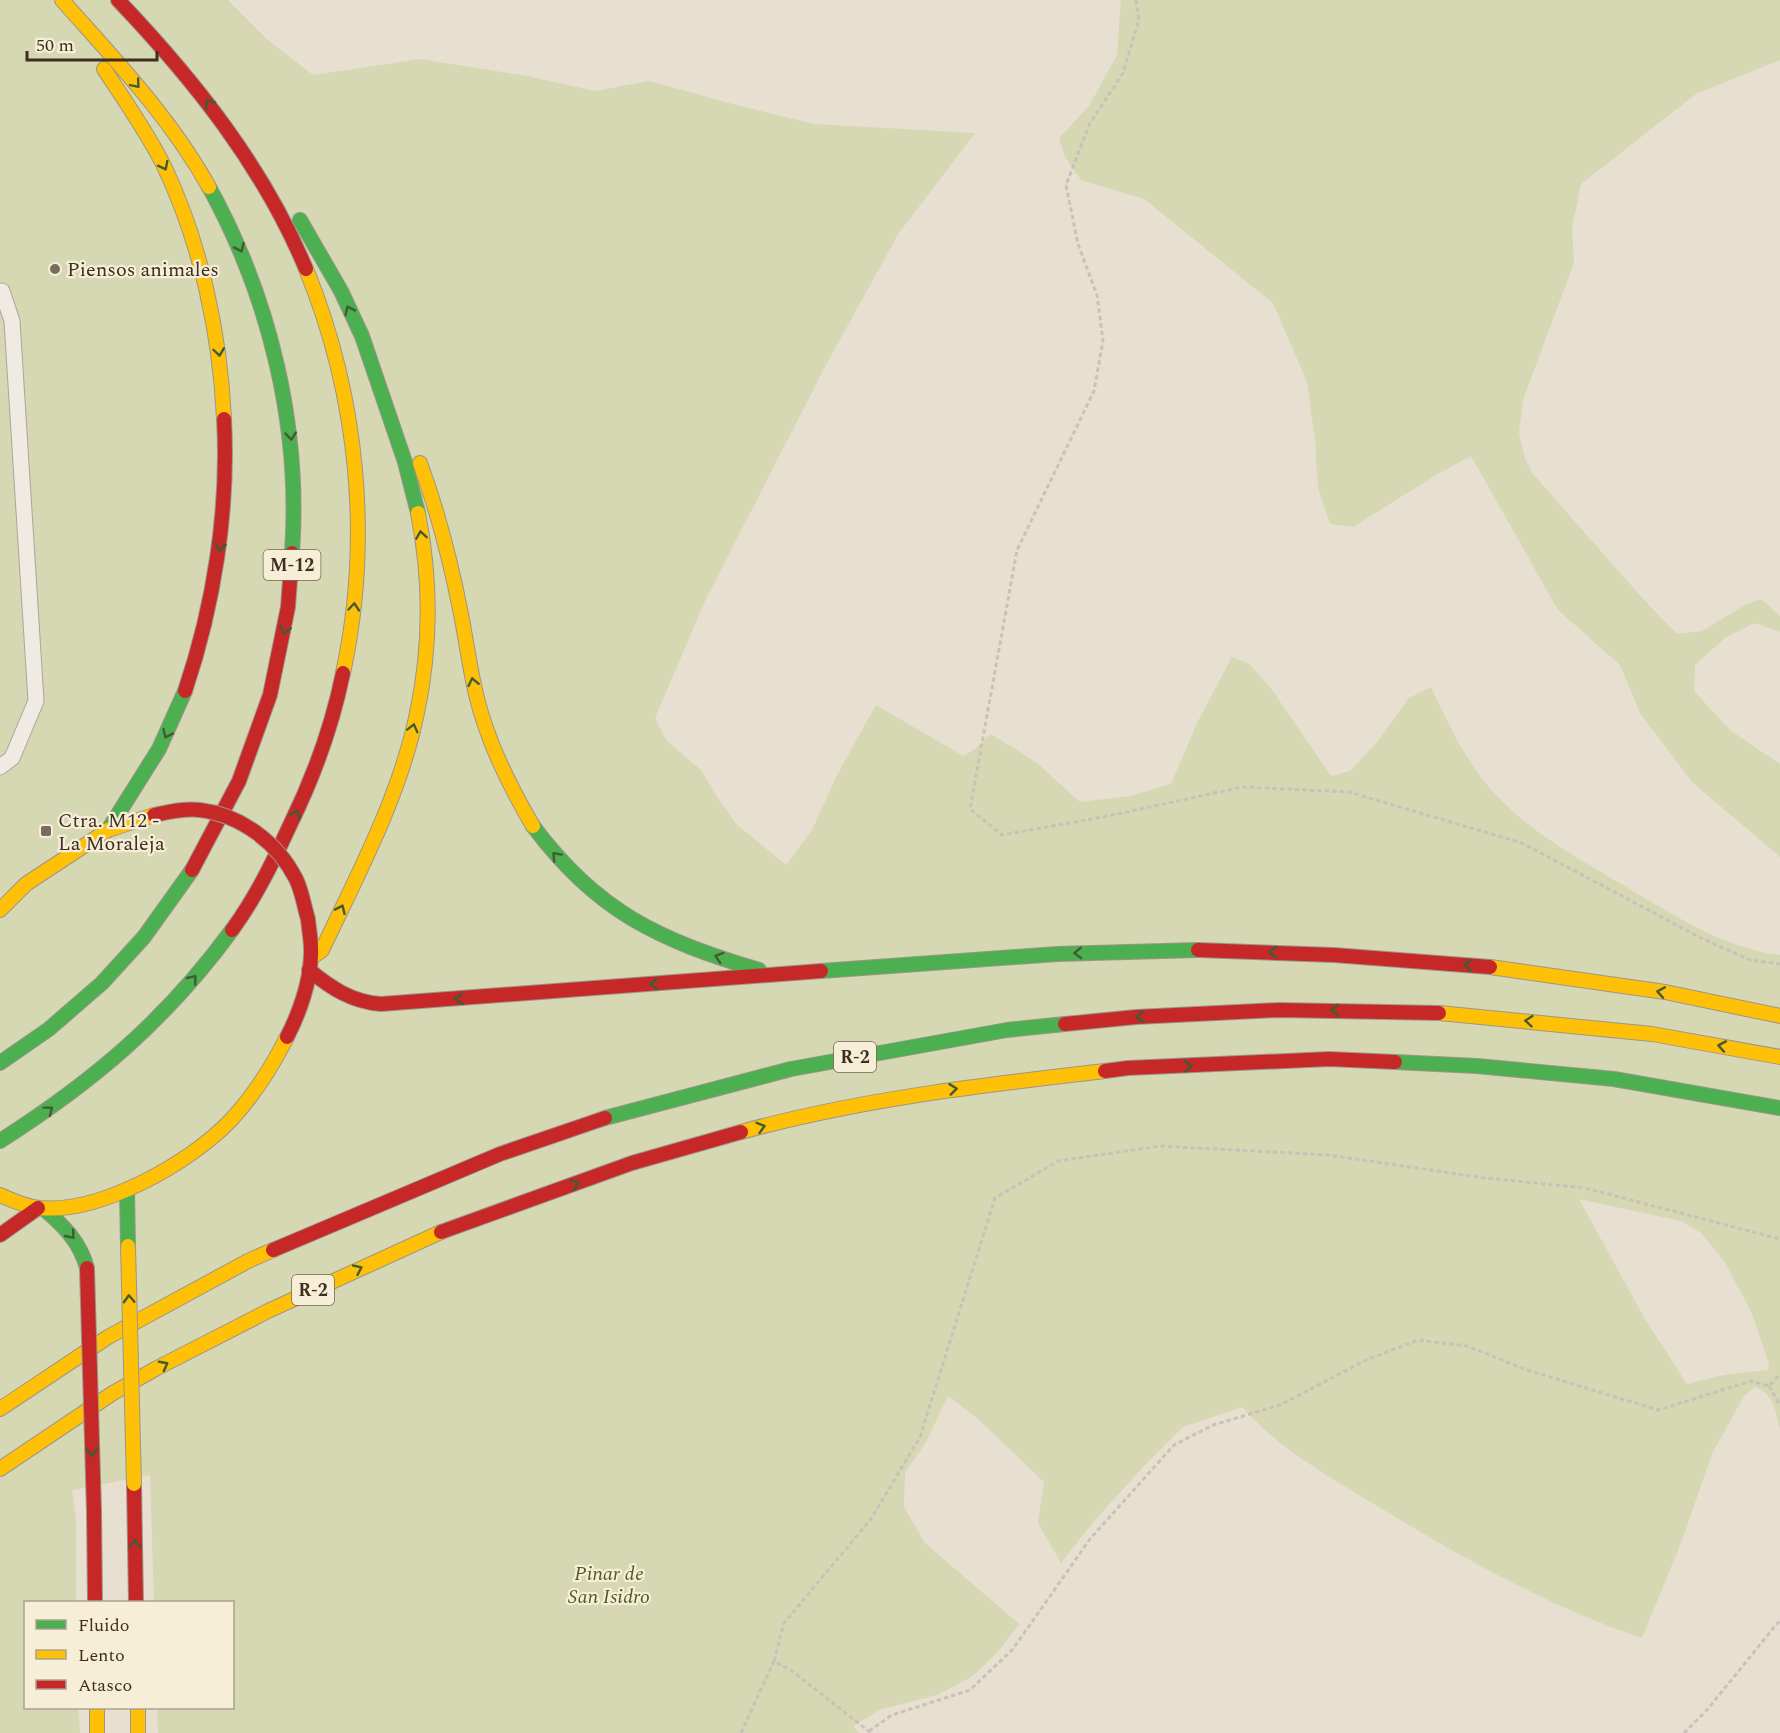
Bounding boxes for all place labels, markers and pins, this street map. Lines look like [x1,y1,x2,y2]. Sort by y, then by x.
place label: Piensos animales [67,255,219,285]
marker: Piensos animales [48,262,62,276]
place label: Ctra. M12 - La Moraleja [58,806,165,859]
marker: Ctra. M12 - La Moraleja [39,824,53,838]

